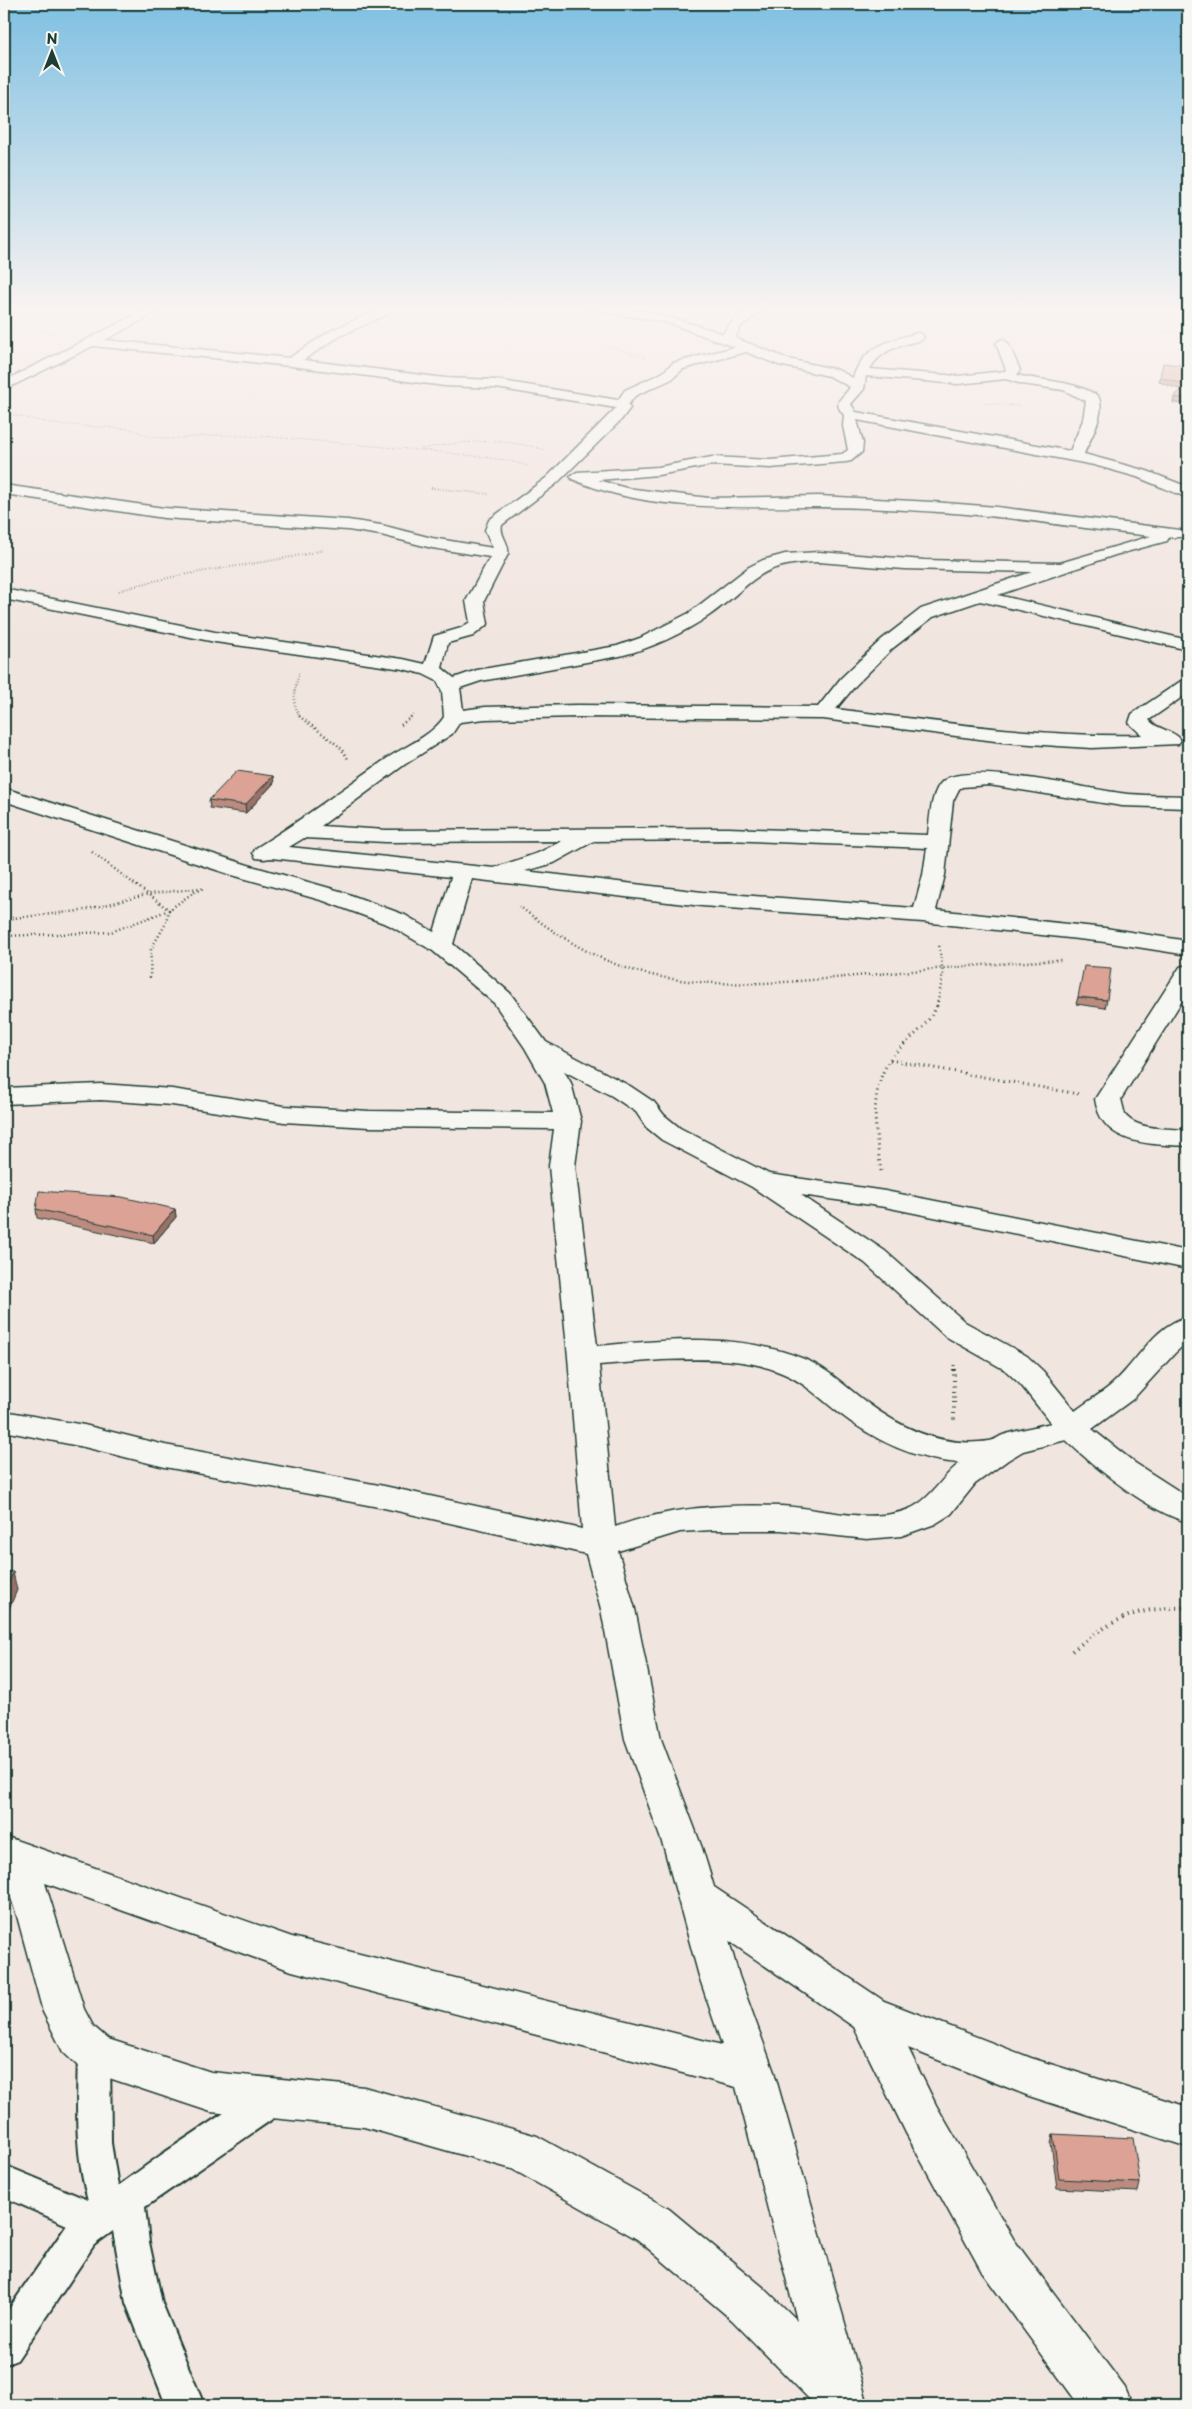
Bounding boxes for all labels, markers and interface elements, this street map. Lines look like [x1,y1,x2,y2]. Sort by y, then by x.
north arrow [28,28,78,78]
text: N [46,28,58,49]

